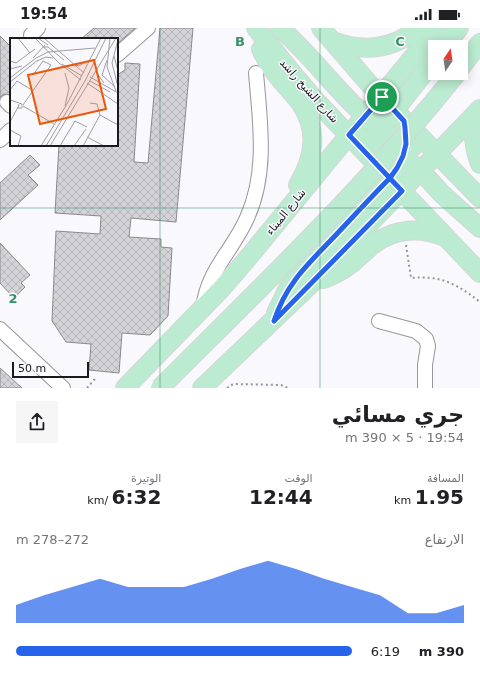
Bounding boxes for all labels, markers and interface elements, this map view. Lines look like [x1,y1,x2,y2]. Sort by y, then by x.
text: 19:54 [20,5,68,23]
text: B [235,34,245,49]
text: C [395,34,405,49]
inset map [10,38,118,146]
north arrow [428,40,468,80]
map controls [428,40,468,80]
street label: شارع الشيخ راشد [277,56,341,126]
pin [365,80,399,114]
icon: arrive [371,86,393,108]
street label: شارع الميناء [263,186,309,238]
text: 2 [8,291,18,306]
scale bar [12,360,89,379]
text: 50 m [18,362,46,375]
button: share [16,401,58,443]
text: جري مسائي [332,402,464,427]
text: 19:54 · 5 × 390 m [345,430,464,445]
text: الوتيرة [131,472,161,485]
text: الوقت [285,472,313,485]
text: المسافة [427,472,464,485]
text: 6:32 [112,485,161,509]
text: 12:44 [249,485,313,509]
text: 1.95 [415,485,464,509]
text: /km [87,494,112,507]
text: km [394,494,415,507]
text: 272–278 m [16,532,89,547]
text: الارتفاع [425,532,464,547]
text: 6:19 [371,644,400,659]
text: 390 m [419,644,464,659]

